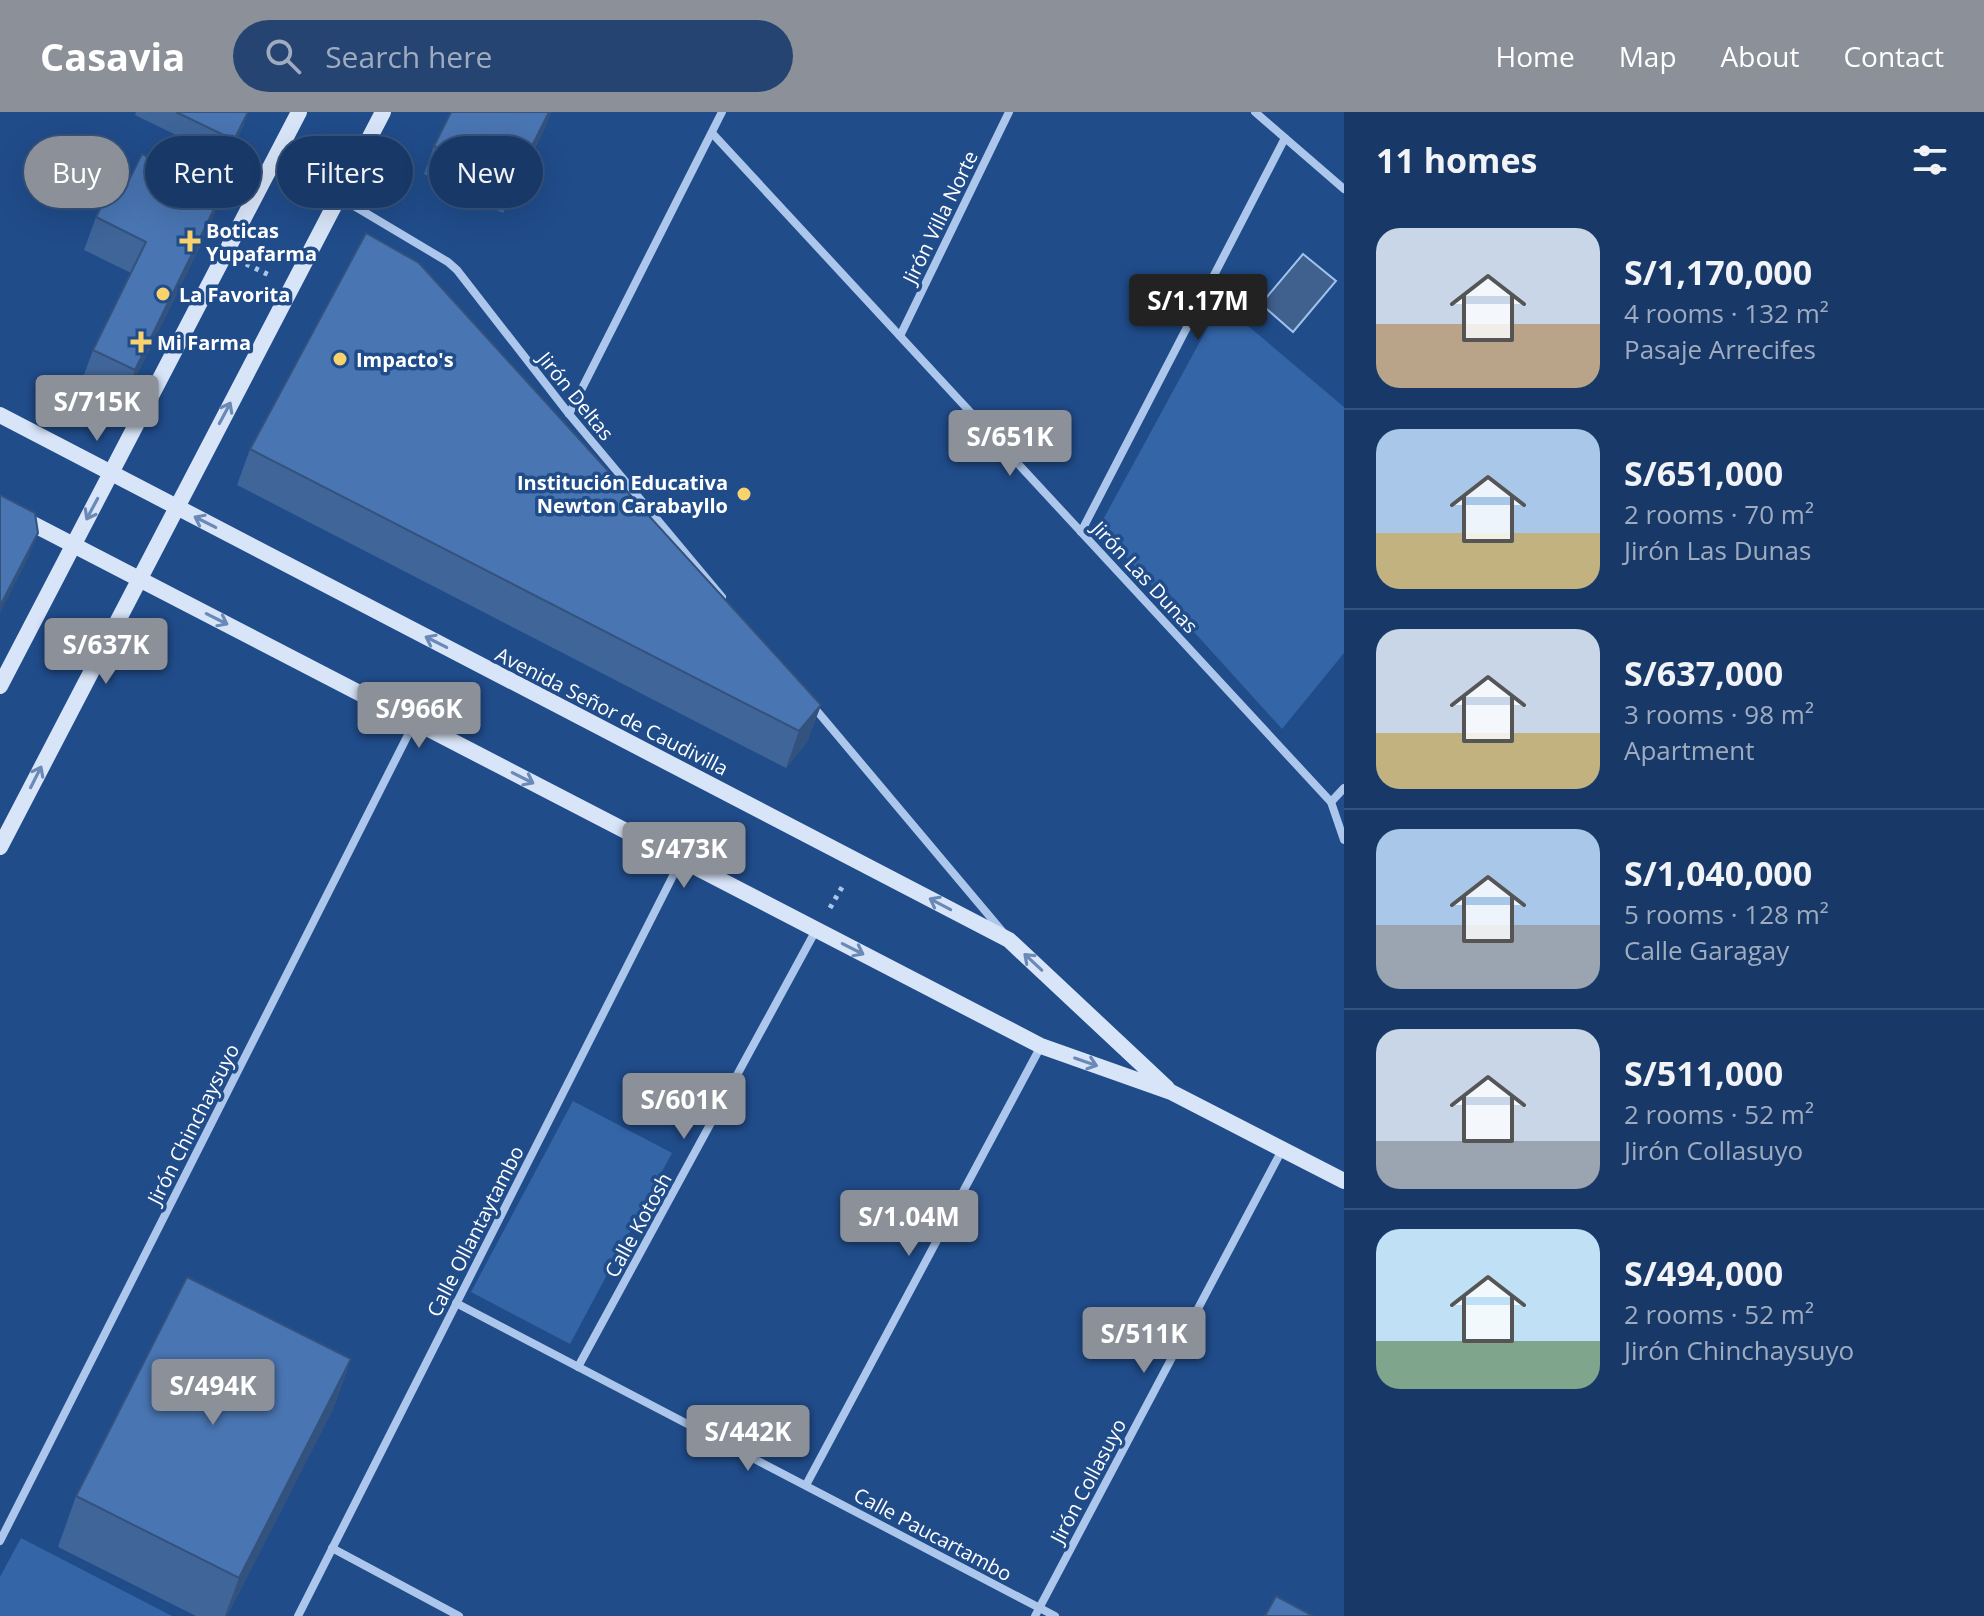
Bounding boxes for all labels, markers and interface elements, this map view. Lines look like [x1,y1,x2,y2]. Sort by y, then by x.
search box [233,20,793,92]
text: Casavia [40,30,185,82]
icon: search [261,34,305,78]
text: Search here [325,36,492,77]
text: Home [1496,37,1575,75]
text: Map [1619,37,1677,75]
text: About [1721,37,1799,75]
text: Contact [1843,37,1944,75]
chip: Buy [24,136,129,208]
chip: Rent [145,136,261,208]
chip: Filters [277,136,413,208]
chip: New [429,136,543,208]
text: 11 homes [1376,137,1537,183]
icon: filters [1908,138,1952,182]
street label: Jirón Villa Norte [895,146,984,290]
place label: Boticas Yupafarma [206,217,317,267]
marker: Boticas Yupafarma [181,232,199,250]
text: S/1,170,000 [1624,249,1812,295]
icon: home [1440,260,1536,356]
pin: S/1.17M [1124,274,1272,342]
place label: La Favorita [179,281,290,308]
text: S/1.17M [1147,282,1249,318]
marker: La Favorita [154,285,172,303]
text: 4 rooms · 132 m² [1624,295,1829,331]
place label: Mi Farma [157,329,251,356]
text: Pasaje Arrecifes [1624,331,1816,367]
marker: Mi Farma [132,333,150,351]
street label: Jirón Deltas [531,345,620,446]
place label: Impacto's [356,346,454,373]
marker: Impacto's [331,350,349,368]
pin: S/715K [32,375,162,443]
text: S/715K [54,383,140,419]
one-way arrow [218,401,234,425]
pin: S/651K [945,410,1075,478]
text: S/651K [967,418,1053,454]
text: S/651,000 [1624,450,1783,496]
icon: home [1440,461,1536,557]
place label: Institución Educativa Newton Carabayllo [517,469,728,519]
marker: Institución Educativa Newton Carabayllo [735,485,753,503]
one-way arrow [84,496,99,520]
text: 2 rooms · 70 m² [1624,496,1814,532]
one-way arrow [194,513,218,529]
street label: Jirón Las Dunas [1085,514,1204,639]
text: Jirón Las Dunas [1624,532,1811,568]
one-way arrow [205,611,229,627]
pin: S/637K [41,618,171,686]
text: S/637K [63,626,149,662]
one-way arrow [424,633,448,649]
street label: Avenida Señor de Caudivilla [491,640,733,782]
text: S/637,000 [1624,650,1783,696]
icon: home [1440,661,1536,757]
pin: S/966K [354,682,484,750]
text: S/966K [376,690,462,726]
text: 3 rooms · 98 m² [1624,696,1814,732]
text: Apartment [1624,732,1755,768]
one-way arrow [28,766,44,790]
one-way arrow [510,770,534,786]
pin: S/473K [619,822,749,890]
text: S/473K [641,830,727,866]
text: S/1,040,000 [1624,850,1812,896]
icon: home [1440,861,1536,957]
one-way arrow [928,895,952,911]
text: 5 rooms · 128 m² [1624,896,1829,932]
text: Calle Garagay [1624,932,1789,968]
one-way arrow [840,941,864,957]
one-way arrow [1023,953,1043,972]
street label: Jirón Chinchaysuyo [140,1039,245,1211]
text: S/511,000 [1624,1050,1783,1096]
one-way arrow [1074,1056,1098,1070]
icon: home [1440,1061,1536,1157]
pin: S/601K [619,1073,749,1141]
text: S/601K [641,1081,727,1117]
text: 2 rooms · 52 m² [1624,1096,1814,1132]
text: Jirón Collasuyo [1624,1132,1803,1168]
street label: Calle Ollantaytambo [420,1141,530,1321]
street label: Calle Kotosh [598,1168,678,1282]
pin: S/1.04M [835,1190,983,1258]
text: S/1.04M [858,1198,960,1234]
text: S/494,000 [1624,1250,1783,1296]
icon: home [1440,1261,1536,1357]
text: 2 rooms · 52 m² [1624,1296,1814,1332]
pin: S/511K [1079,1307,1209,1375]
text: S/511K [1101,1315,1187,1351]
text: Jirón Chinchaysuyo [1624,1332,1854,1368]
pin: S/494K [148,1359,278,1427]
text: S/494K [170,1367,256,1403]
pin: S/442K [683,1405,813,1473]
text: S/442K [705,1413,791,1449]
street label: Jirón Collasuyo [1043,1414,1132,1550]
street label: Calle Paucartambo [849,1481,1017,1587]

